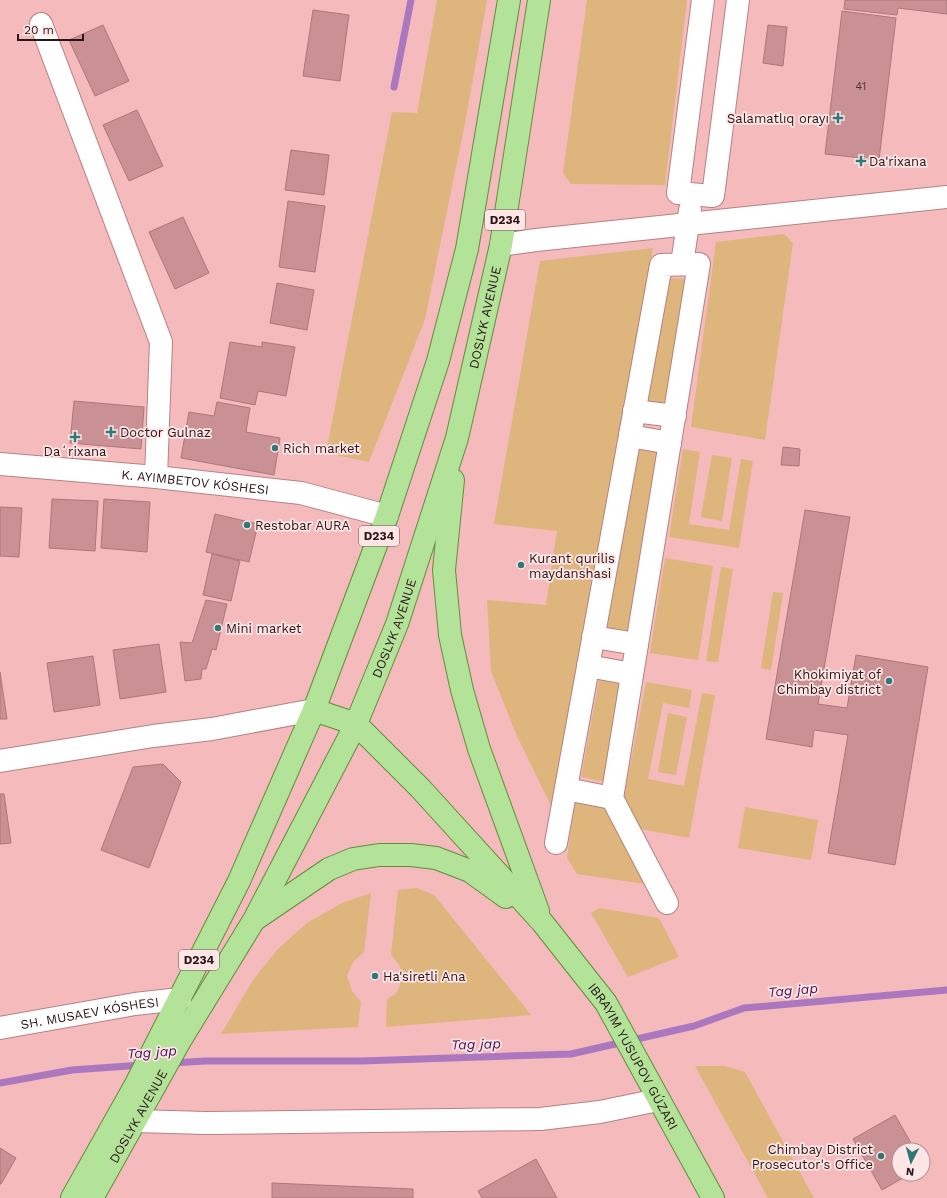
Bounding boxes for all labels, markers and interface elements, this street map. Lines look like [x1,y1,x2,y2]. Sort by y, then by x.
scale bar [18,16,83,42]
text: 20 m [24,23,54,37]
house number: 41 [856,80,866,93]
place label: Salamatlıq orayı [727,111,829,126]
marker: Salamatlıq orayı [832,112,844,124]
place label: Da'rixana [869,154,927,169]
marker: Da'rixana [856,156,866,166]
road number: D234 [485,210,525,230]
street label: DOSLYK AVENUE [466,265,503,370]
place label: Doctor Gulnaz [120,425,211,440]
marker: Doctor Gulnaz [105,426,117,438]
marker: Daʻrixana [70,432,80,442]
place label: Rich market [283,441,360,456]
marker: Rich market [270,443,280,453]
place label: Daʻrixana [44,444,107,459]
street label: K. AYIMBETOV KÓSHESI [121,467,270,497]
place label: Restobar AURA [255,518,351,533]
marker: Restobar AURA [242,520,252,530]
road number: D234 [359,526,399,546]
place label: Kurant qurilis maydanshasi [529,551,615,581]
marker: Kurant qurilis maydanshasi [516,560,526,570]
street label: DOSLYK AVENUE [368,576,419,680]
place label: Mini market [226,621,302,636]
marker: Mini market [213,623,223,633]
place label: Khokimiyat of Chimbay district [777,667,882,697]
marker: Khokimiyat of Chimbay district [884,676,894,686]
road number: D234 [179,950,219,970]
place label: Ha'siretli Ana [383,969,466,984]
marker: Ha'siretli Ana [370,971,380,981]
street label: IBRAYIM YUSUPOV GÚZARI [585,980,681,1132]
water label: Tag jap [767,980,819,1000]
street label: SH. MUSAEV KÓSHESI [19,994,160,1032]
water label: Tag jap [451,1035,501,1053]
water label: Tag jap [127,1042,177,1062]
street label: DOSLYK AVENUE [106,1067,170,1165]
place label: Chimbay District Prosecutor's Office [752,1142,874,1172]
north arrow [891,1142,931,1182]
marker: Chimbay District Prosecutor's Office [876,1151,886,1161]
text: N [905,1165,915,1178]

